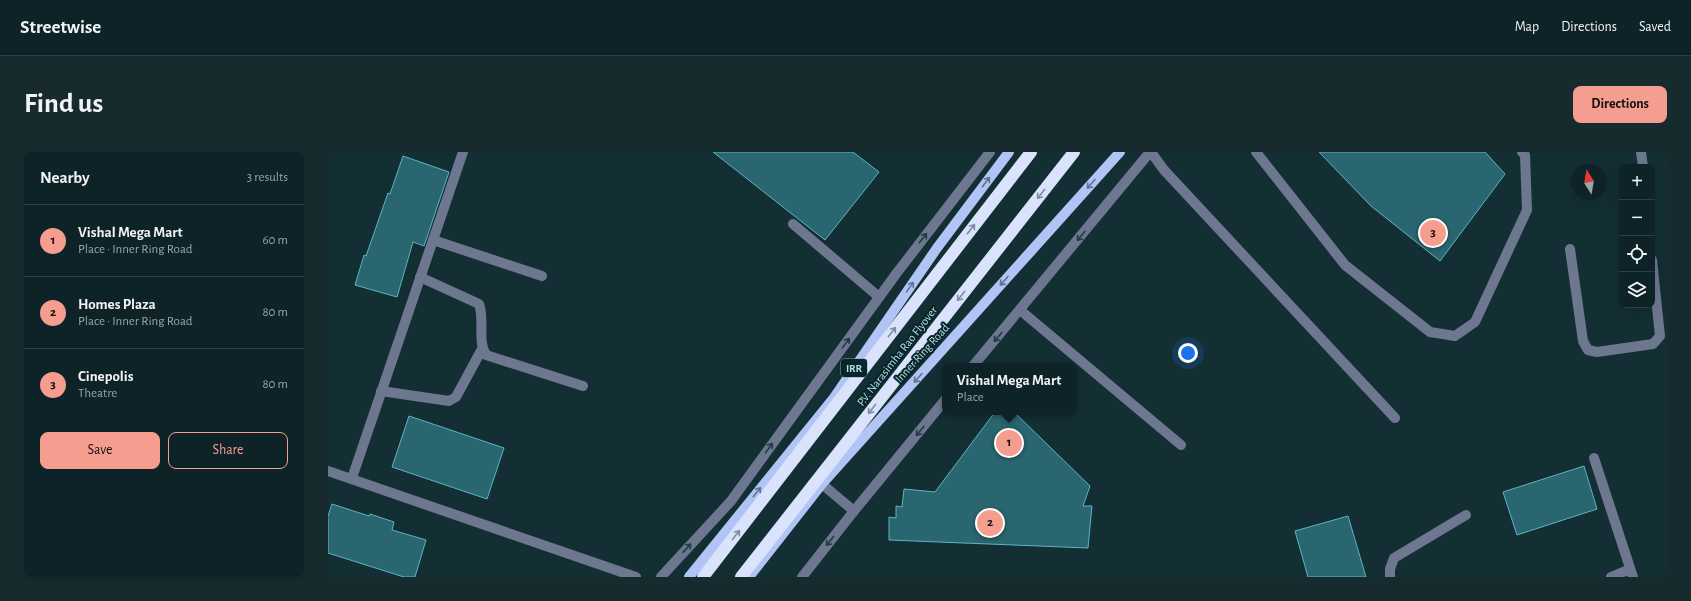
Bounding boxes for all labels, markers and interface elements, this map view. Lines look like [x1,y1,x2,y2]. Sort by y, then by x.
text: Streetwise [20,18,101,37]
text: Map [1515,20,1539,34]
text: Directions [1561,20,1617,34]
text: Saved [1639,20,1671,34]
button: Directions [1573,86,1667,123]
text: Find us [24,90,103,118]
north arrow [1571,164,1607,200]
map controls [1619,164,1655,308]
button: + [1619,164,1655,200]
text: Nearby [40,169,90,186]
text: 3 results [247,171,288,184]
one-way arrow [982,177,991,188]
one-way arrow [1087,179,1096,189]
one-way arrow [1037,188,1046,199]
button: − [1619,200,1655,236]
pin: 3 [1420,218,1446,248]
one-way arrow [967,224,975,235]
text: Vishal Mega Mart [78,225,183,240]
one-way arrow [1076,231,1085,242]
one-way arrow [919,233,927,244]
text: 1 [51,234,55,247]
text: 60 m [262,234,288,247]
button: locate [1619,236,1655,272]
text: Place · Inner Ring Road [78,243,193,256]
button: layers [1619,272,1655,308]
one-way arrow [1000,276,1009,286]
one-way arrow [906,282,914,293]
one-way arrow [957,291,966,302]
text: Homes Plaza [78,297,156,312]
street label: P.V. Narasimha Rao Flyover [855,304,940,409]
text: 2 [50,306,56,319]
text: 80 m [262,306,288,319]
text: Place · Inner Ring Road [78,315,193,328]
street label: Inner Ring Road [893,321,951,385]
one-way arrow [888,327,896,338]
one-way arrow [993,331,1002,342]
one-way arrow [842,337,850,348]
your location [1178,343,1198,363]
road number: IRR [841,359,867,377]
popup [942,363,1076,415]
text: Cinepolis [78,369,134,384]
one-way arrow [913,372,922,383]
text: Vishal Mega Mart [957,373,1061,388]
text: 3 [50,378,56,391]
text: 80 m [262,378,288,391]
text: Theatre [78,387,117,400]
text: Place [957,391,984,404]
one-way arrow [868,404,877,415]
one-way arrow [916,425,925,436]
pin: 1 [996,428,1022,458]
button: Save [40,432,160,469]
button: Share [168,432,288,469]
one-way arrow [765,443,773,454]
one-way arrow [752,486,761,497]
pin: 2 [977,508,1003,538]
one-way arrow [731,530,740,541]
one-way arrow [826,536,834,547]
one-way arrow [682,543,692,553]

